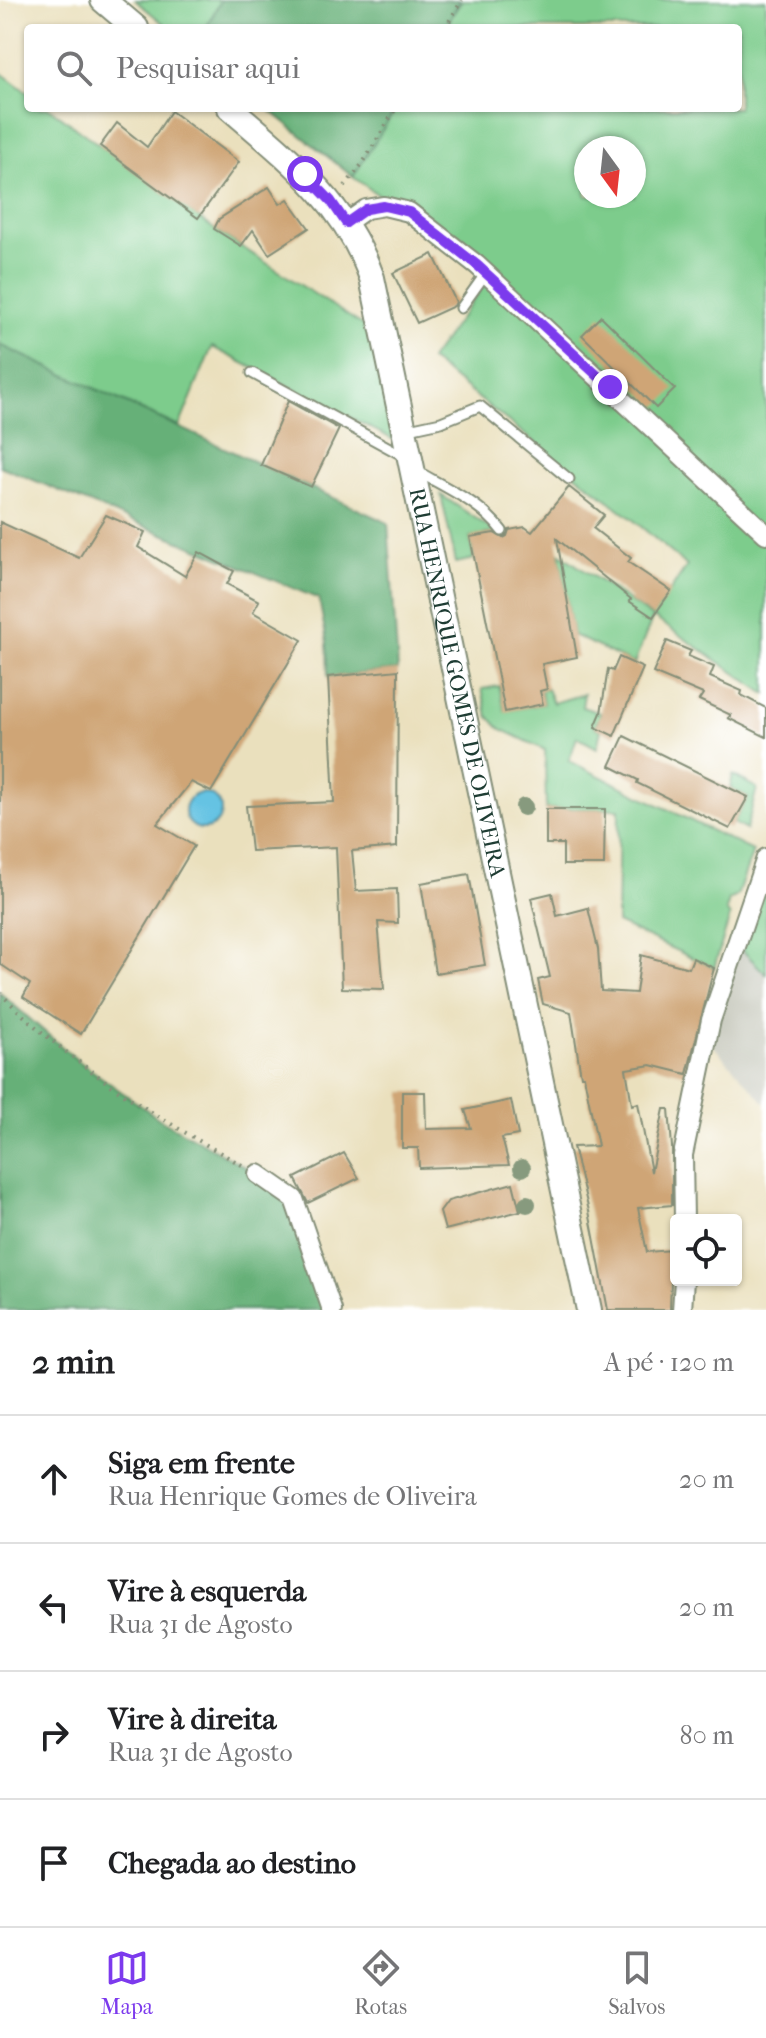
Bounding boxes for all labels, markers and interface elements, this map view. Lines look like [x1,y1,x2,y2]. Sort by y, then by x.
search box [24,24,742,112]
icon: search [52,46,96,90]
text: Pesquisar aqui [116,51,300,86]
north arrow [574,136,646,208]
route start [287,156,323,192]
route end [592,369,628,405]
street label: RUA HENRIQUE GOMES DE OLIVEIRA [403,485,511,881]
map controls [670,1214,742,1286]
button: locate [670,1214,742,1286]
text: 2 min [32,1342,115,1382]
text: A pé · 120 m [604,1347,734,1378]
text: Siga em frente [108,1446,295,1481]
icon: ahead [32,1457,76,1501]
text: 20 m [679,1464,734,1495]
text: Rua Henrique Gomes de Oliveira [108,1481,477,1512]
text: Vire à esquerda [108,1574,306,1609]
icon: left [32,1585,76,1629]
text: 20 m [679,1592,734,1623]
text: Rua 31 de Agosto [108,1609,293,1640]
text: Vire à direita [108,1702,276,1737]
icon: right [32,1713,76,1757]
text: 80 m [679,1720,734,1751]
text: Rua 31 de Agosto [108,1737,293,1768]
icon: arrive [32,1841,76,1885]
text: Chegada ao destino [108,1846,356,1881]
tab: Mapa [101,1946,153,2020]
tab: Rotas [354,1946,407,2020]
tab: Salvos [608,1946,665,2020]

